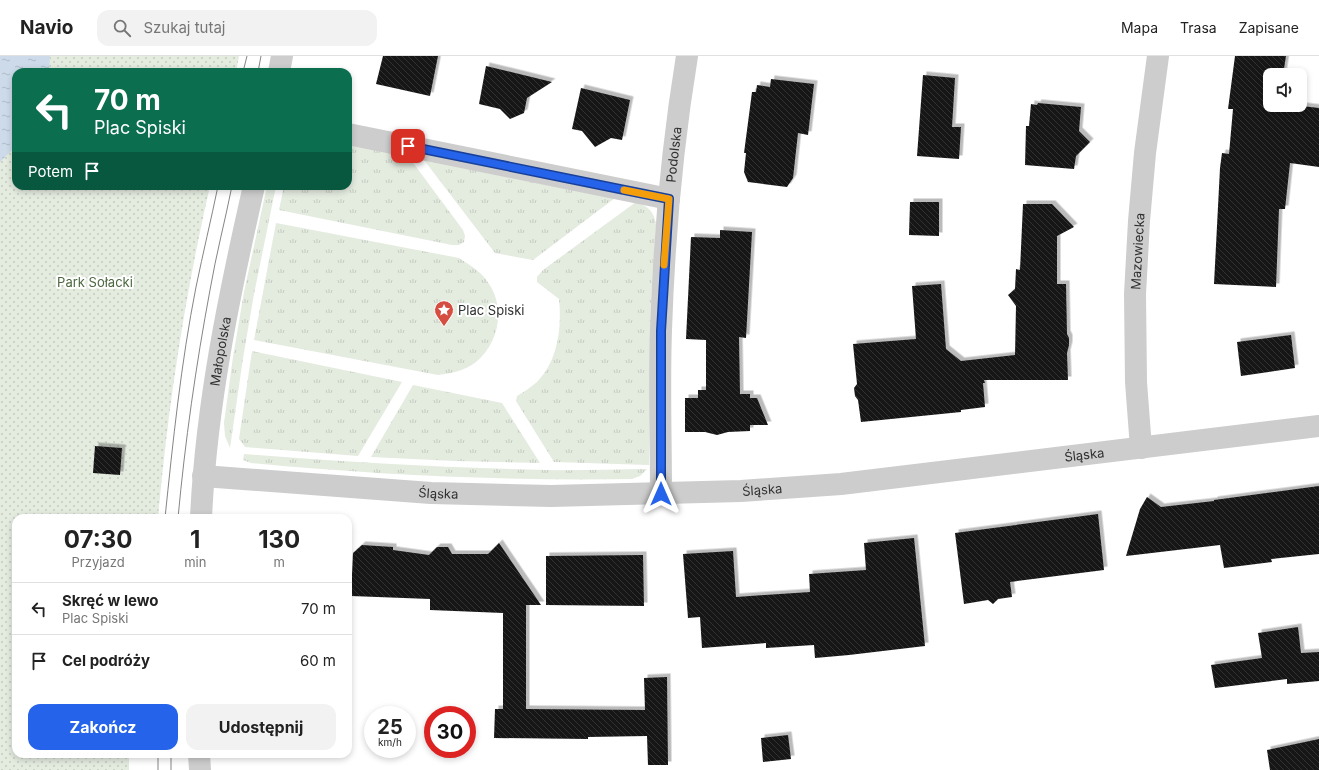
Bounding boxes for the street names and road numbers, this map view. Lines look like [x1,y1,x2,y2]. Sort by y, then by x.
street label: Podolska [663,126,685,183]
street label: Mazowiecka [1127,212,1148,290]
street label: Małopolska [206,315,234,387]
street label: Śląska [1063,444,1105,465]
street label: Śląska [742,480,783,499]
street label: Śląska [418,484,459,502]

